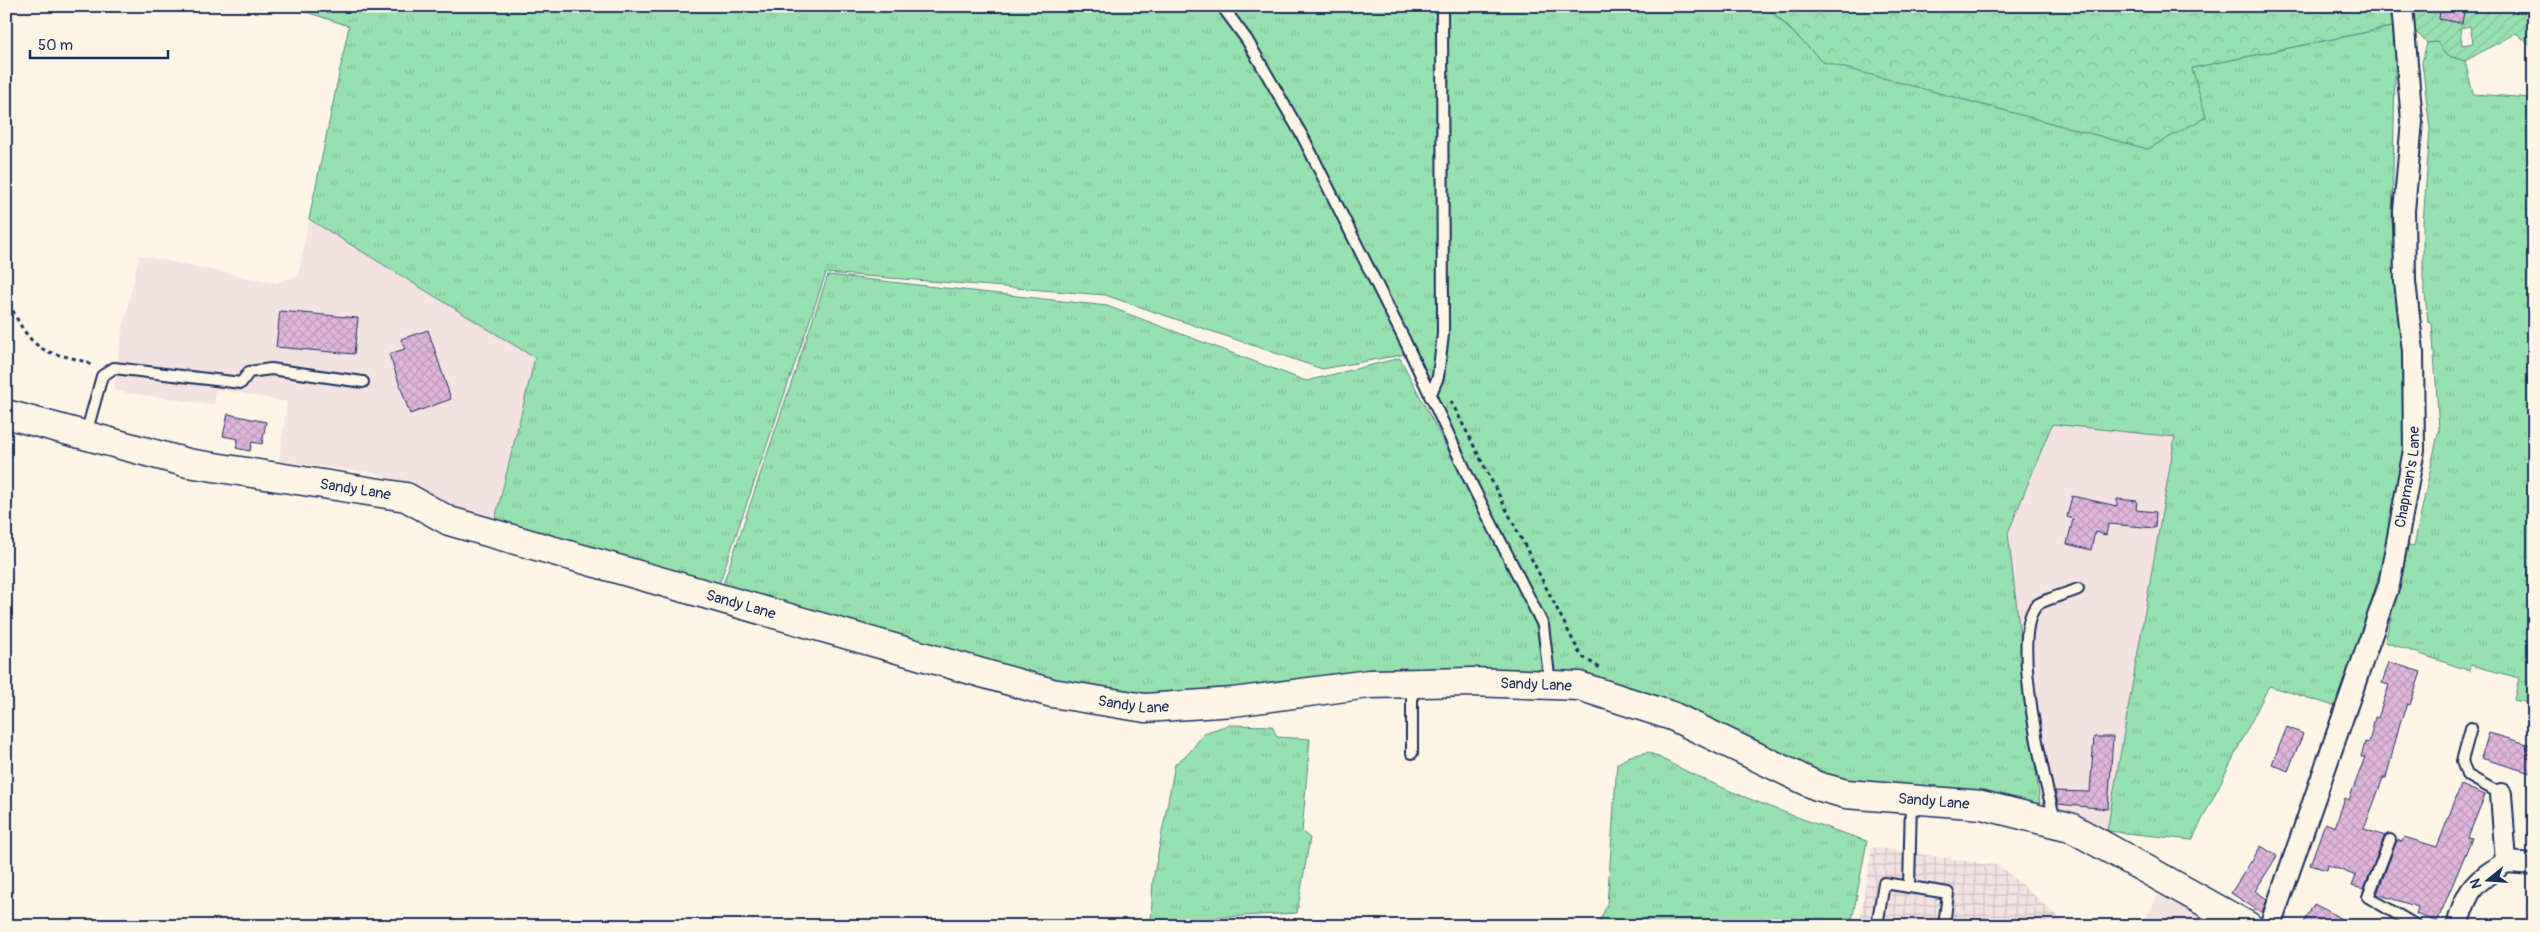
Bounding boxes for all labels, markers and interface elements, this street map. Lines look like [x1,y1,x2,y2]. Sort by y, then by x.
scale bar [30,28,168,60]
text: 50 m [38,36,73,55]
street label: Chapman's Lane [2390,425,2424,529]
street label: Sandy Lane [319,474,393,504]
street label: Sandy Lane [704,585,779,623]
street label: Sandy Lane [1500,674,1573,695]
street label: Sandy Lane [1097,691,1170,718]
street label: Sandy Lane [1897,789,1971,814]
north arrow [2462,854,2512,904]
text: N [2467,877,2486,891]

